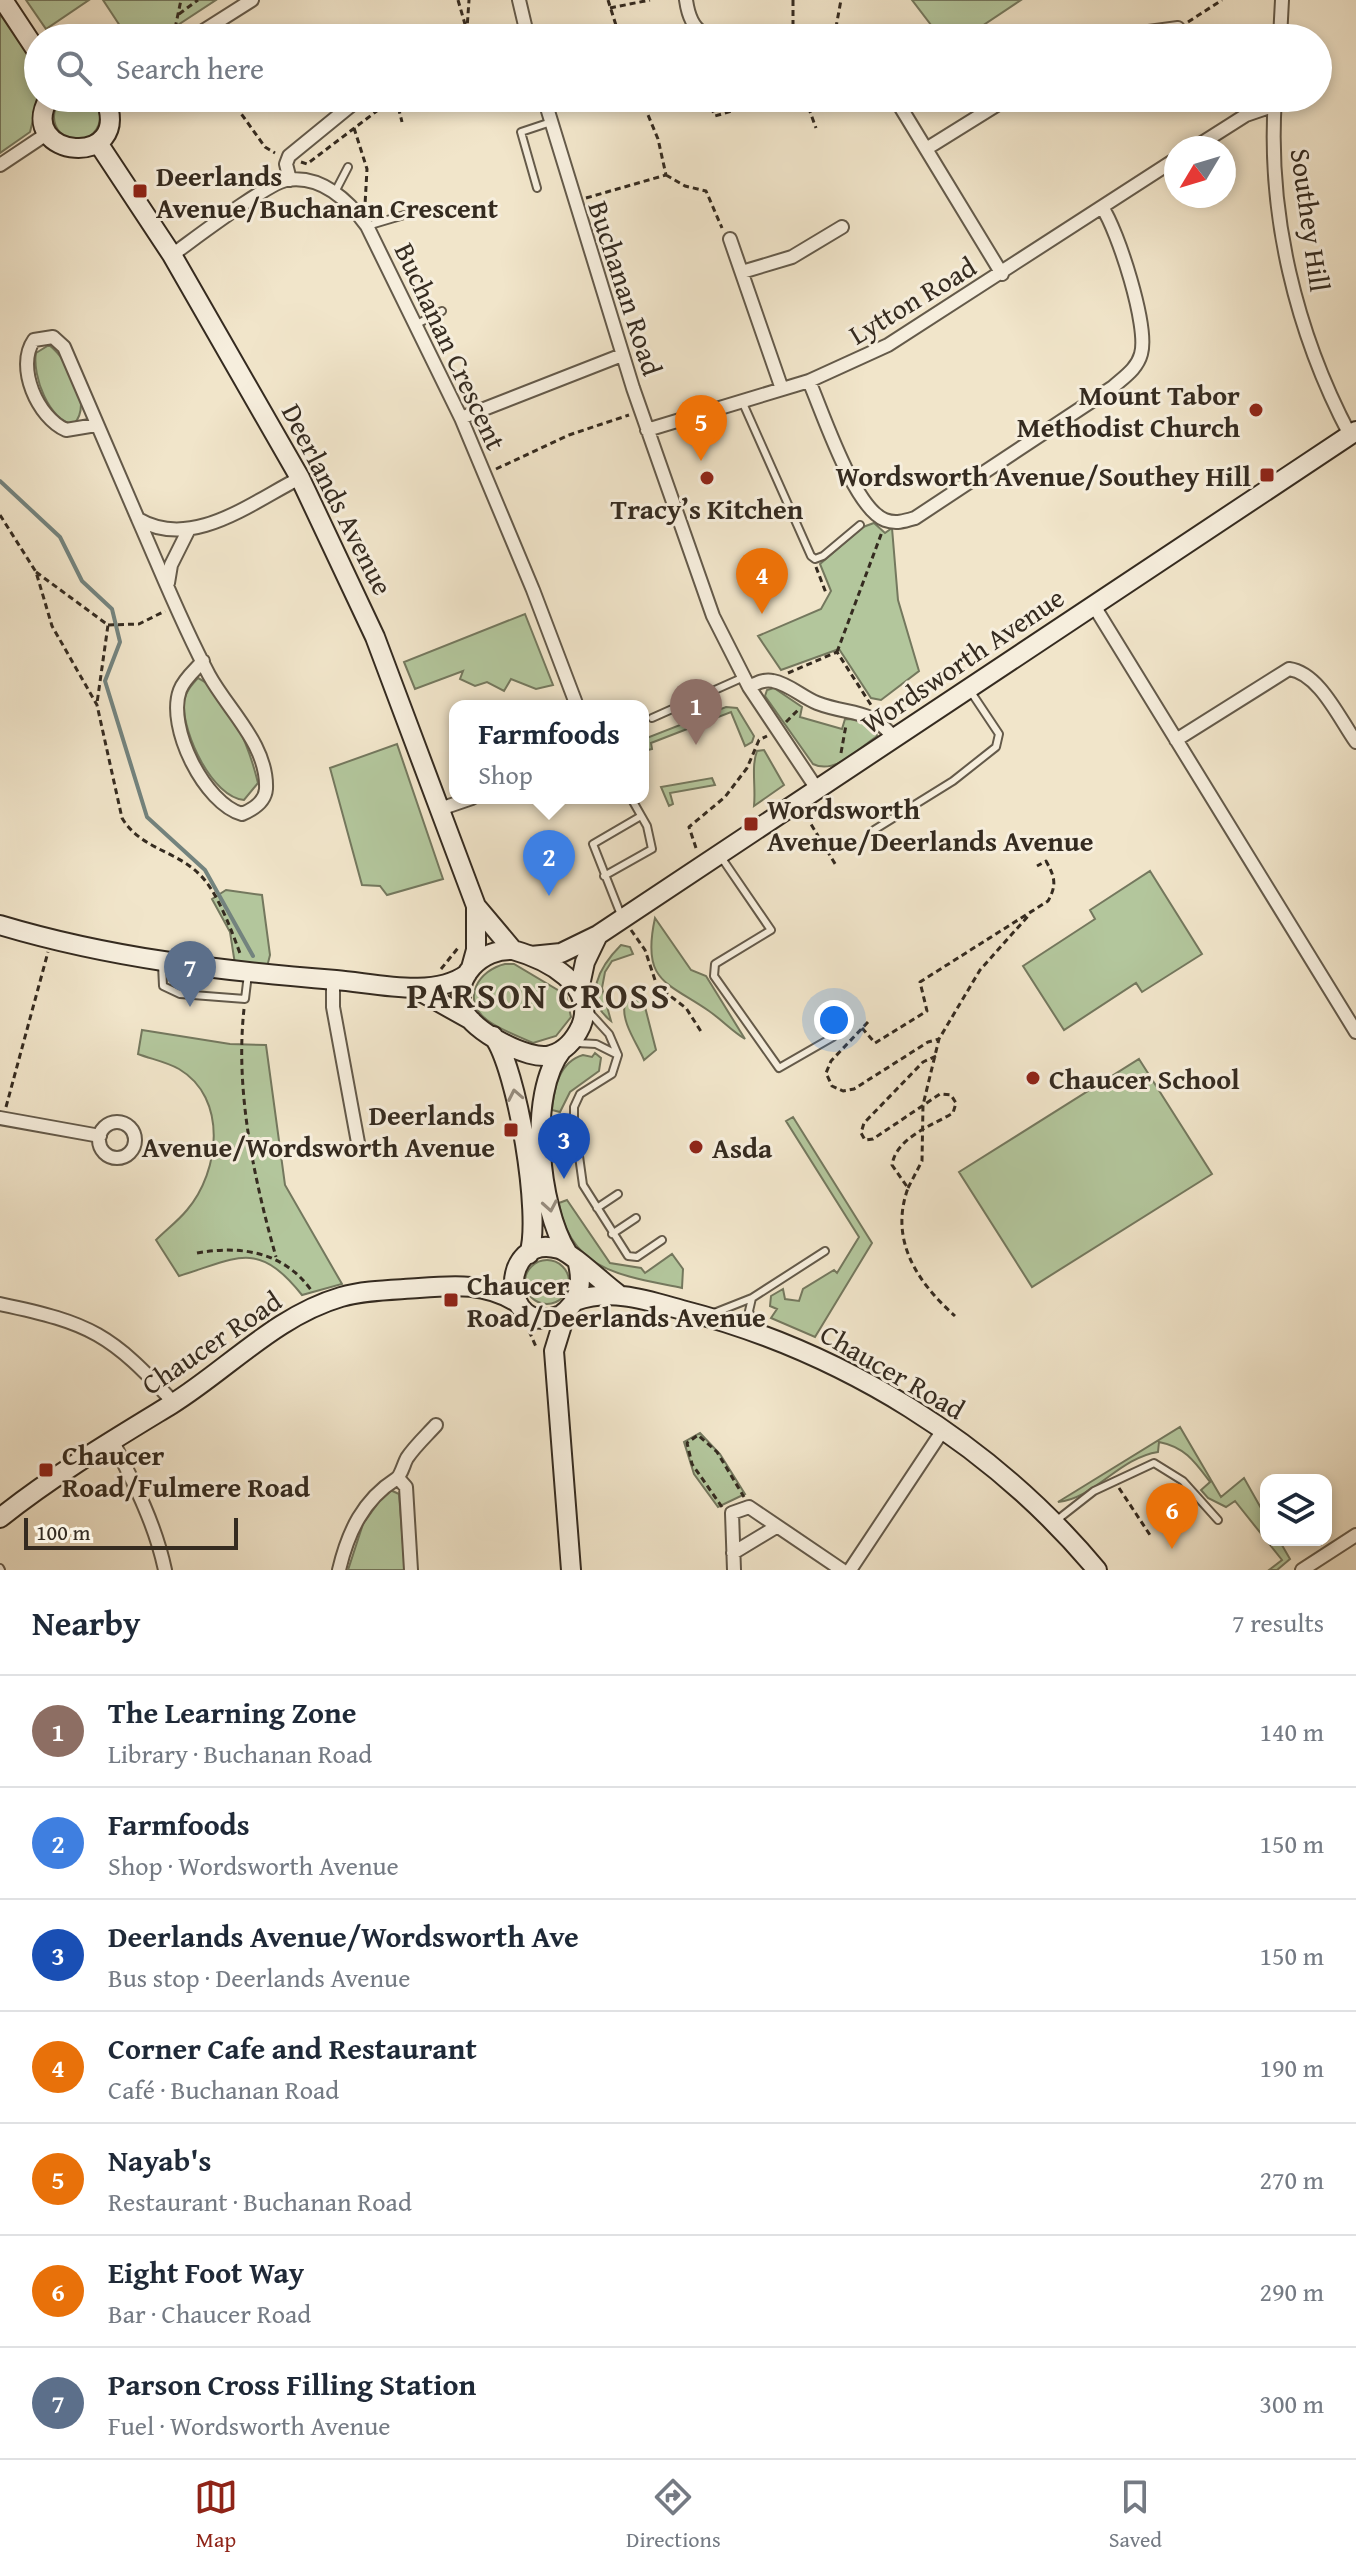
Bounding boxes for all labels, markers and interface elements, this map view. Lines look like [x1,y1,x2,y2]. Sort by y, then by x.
search box [24,24,1332,112]
icon: search [52,46,96,90]
text: Search here [116,46,264,90]
north arrow [1164,136,1236,208]
street label: Southey Hill [1281,146,1341,294]
place label: Deerlands Avenue/Buchanan Crescent [156,155,498,228]
marker: Deerlands Avenue/Buchanan Crescent [131,182,149,200]
street label: Buchanan Road [578,195,674,381]
street label: Buchanan Crescent [385,236,517,457]
street label: Lytton Road [841,246,984,354]
place label: Mount Tabor Methodist Church [1017,374,1240,447]
pin: 5 [675,395,727,461]
street label: Deerlands Avenue [272,396,404,602]
marker: Mount Tabor Methodist Church [1247,401,1265,419]
place label: Wordsworth Avenue/Southey Hill [836,455,1251,496]
marker: Wordsworth Avenue/Southey Hill [1258,466,1276,484]
marker: Tracy’s Kitchen [698,469,716,487]
place label: Tracy’s Kitchen [611,488,804,529]
pin: 4 [736,548,788,614]
street label: Wordsworth Avenue [852,577,1072,743]
pin: 1 [670,679,722,745]
popup [449,700,649,804]
text: Farmfoods [478,711,620,755]
text: Shop [478,755,533,794]
place label: Wordsworth Avenue/Deerlands Avenue [767,788,1094,861]
marker: Wordsworth Avenue/Deerlands Avenue [742,815,760,833]
pin: 2 [523,830,575,896]
pin: 7 [164,941,216,1007]
district label: PARSON CROSS [407,968,671,1021]
your location [814,1000,854,1040]
place label: Chaucer School [1049,1058,1240,1099]
marker: Chaucer School [1024,1069,1042,1087]
one-way arrow [508,1088,525,1102]
place label: Deerlands Avenue/Wordsworth Avenue [142,1094,495,1167]
pin: 3 [538,1113,590,1179]
marker: Deerlands Avenue/Wordsworth Avenue [502,1121,520,1139]
place label: Asda [712,1127,773,1168]
marker: Asda [687,1138,705,1156]
one-way arrow [540,1199,557,1213]
place label: Chaucer Road/Deerlands Avenue [467,1264,766,1337]
street label: Chaucer Road [133,1280,289,1404]
marker: Chaucer Road/Deerlands Avenue [442,1291,460,1309]
street label: Chaucer Road [813,1313,973,1429]
place label: Chaucer Road/Fulmere Road [62,1434,311,1507]
marker: Chaucer Road/Fulmere Road [37,1461,55,1479]
map controls [1260,1474,1332,1546]
button: layers [1260,1474,1332,1546]
pin: 6 [1146,1483,1198,1549]
scale bar [24,1514,238,1550]
text: 100 m [36,1516,91,1548]
text: Nearby [32,1598,141,1647]
text: 7 results [1232,1603,1324,1642]
text: The Learning Zone [108,1690,356,1734]
text: 1 [51,1712,65,1751]
text: 140 m [1259,1712,1324,1751]
text: Library · Buchanan Road [108,1734,372,1773]
text: Farmfoods [108,1802,250,1846]
text: 2 [51,1824,65,1863]
text: 150 m [1259,1824,1324,1863]
text: Shop · Wordsworth Avenue [108,1846,399,1885]
text: Deerlands Avenue/Wordsworth Ave [108,1914,579,1958]
text: 3 [51,1936,65,1975]
text: 150 m [1259,1936,1324,1975]
text: Bus stop · Deerlands Avenue [108,1958,410,1997]
text: Corner Cafe and Restaurant [108,2026,477,2070]
text: 4 [51,2048,65,2087]
text: 190 m [1259,2048,1324,2087]
text: Café · Buchanan Road [108,2070,339,2109]
text: Nayab's [108,2138,211,2182]
text: 5 [51,2160,65,2199]
text: 270 m [1259,2160,1324,2199]
text: Restaurant · Buchanan Road [108,2182,412,2221]
text: Eight Foot Way [108,2250,304,2294]
text: 6 [51,2272,65,2311]
text: 290 m [1259,2272,1324,2311]
text: Bar · Chaucer Road [108,2294,311,2333]
text: Parson Cross Filling Station [108,2362,476,2406]
text: 7 [51,2384,65,2423]
text: 300 m [1259,2384,1324,2423]
text: Fuel · Wordsworth Avenue [108,2406,390,2445]
tab: Map [194,2475,238,2555]
tab: Directions [626,2475,721,2555]
tab: Saved [1109,2475,1162,2555]

